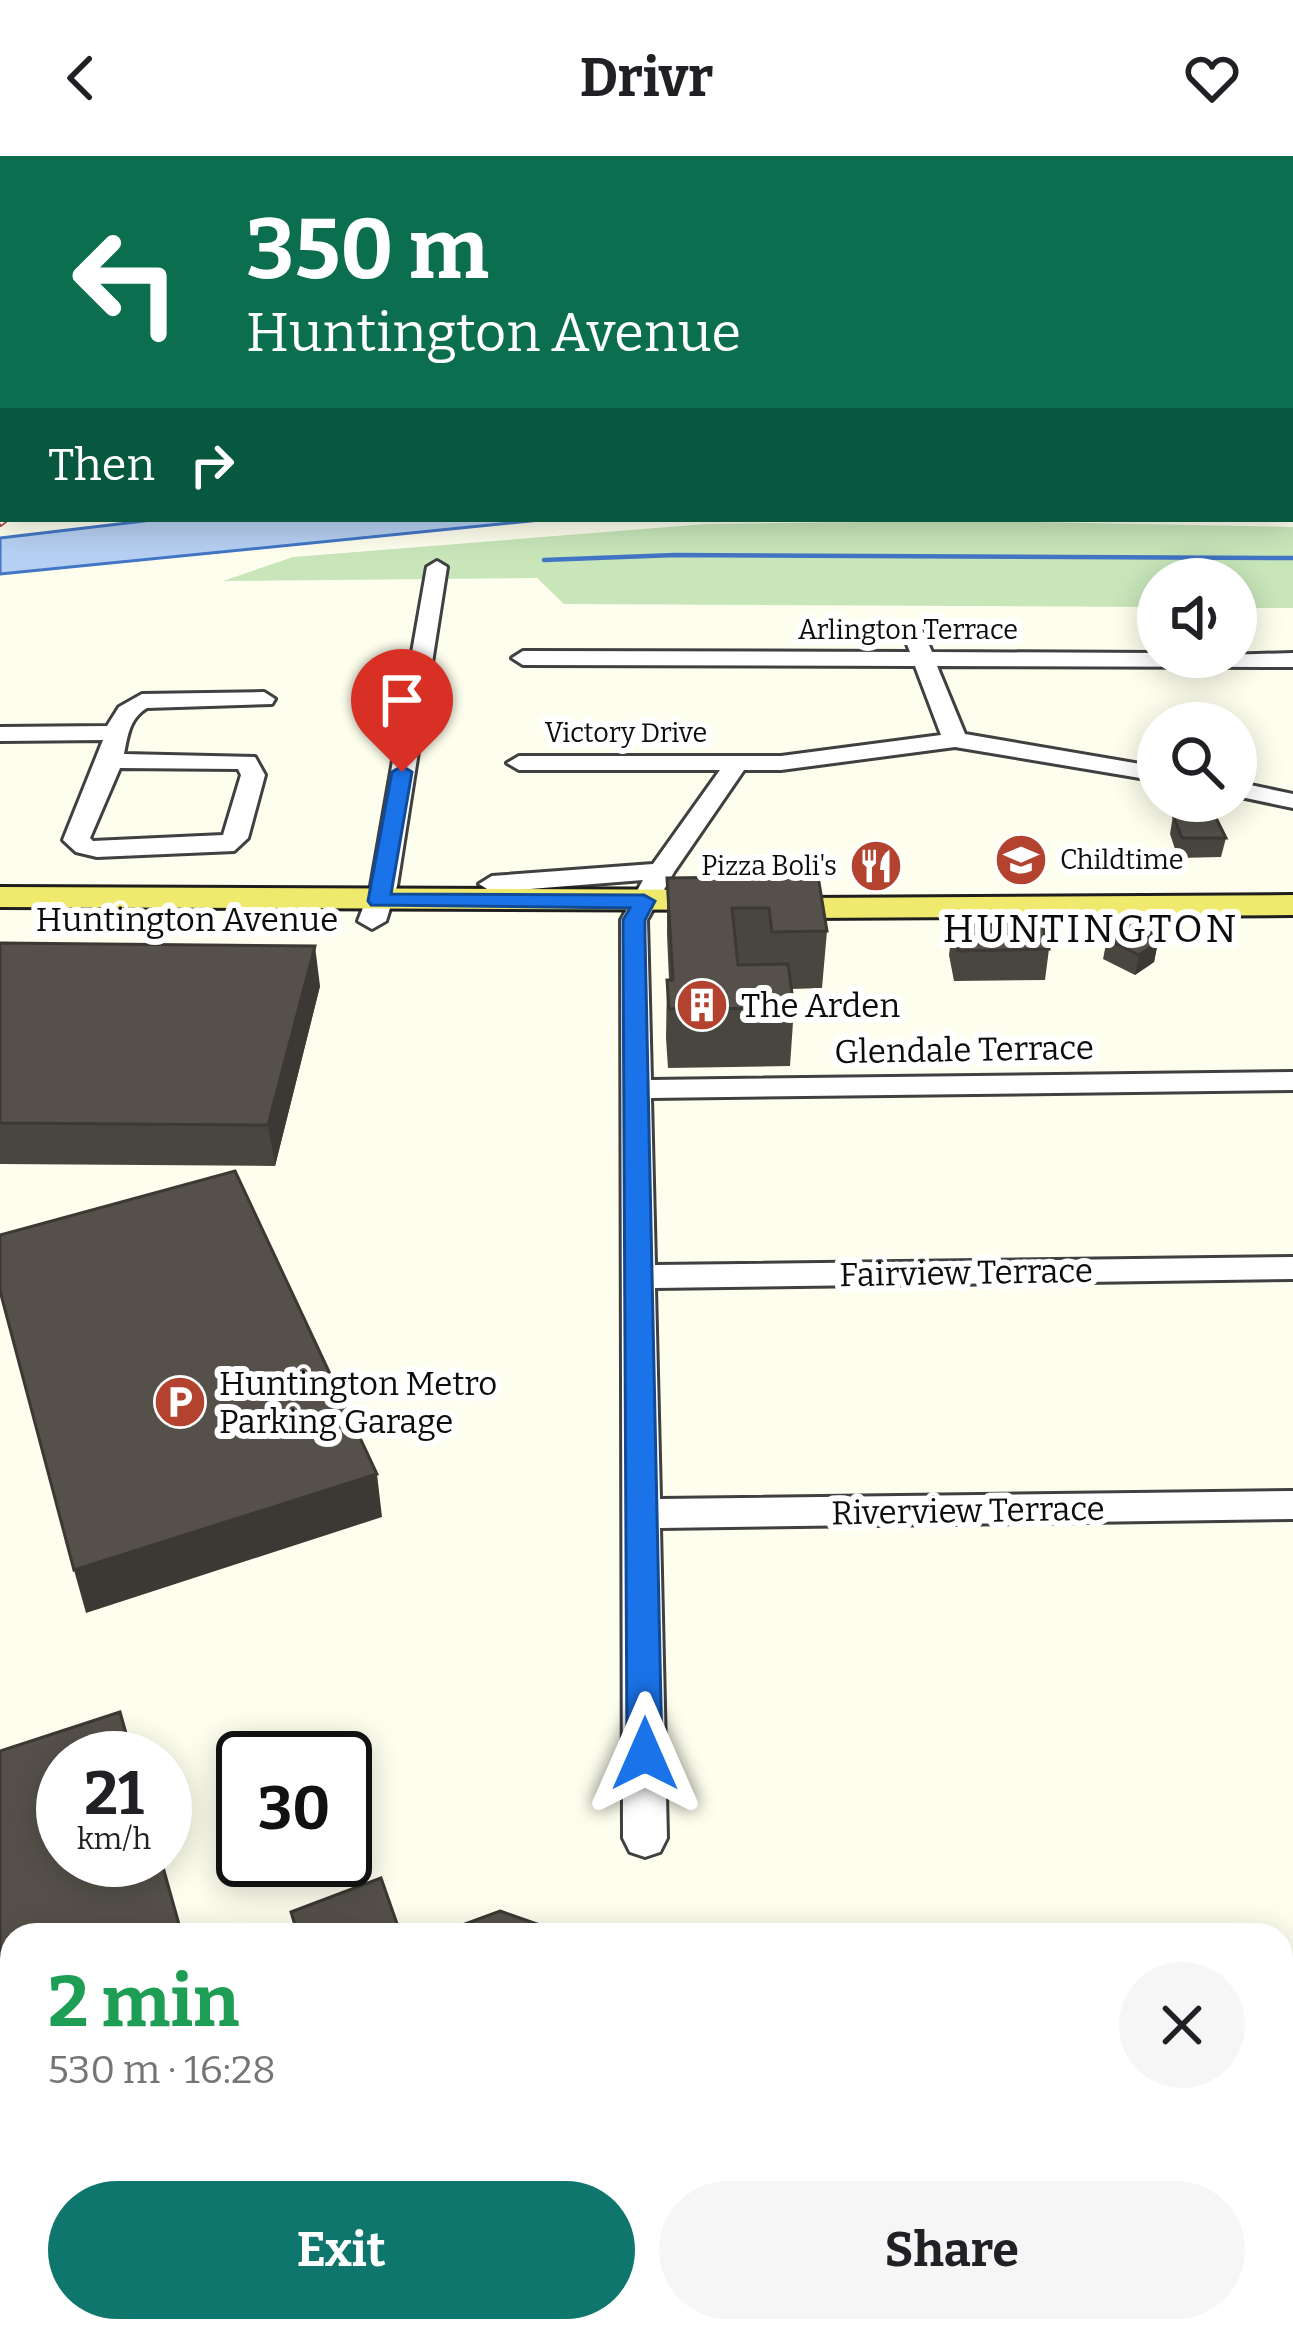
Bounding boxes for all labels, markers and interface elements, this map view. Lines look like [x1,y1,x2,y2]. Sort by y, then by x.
icon: back [48,45,114,111]
icon: heart [1179,45,1245,111]
text: Drivr [580,46,713,110]
text: 350 m [246,199,489,300]
icon: left [48,204,204,360]
text: Huntington Avenue [246,301,741,365]
icon: right [179,432,245,498]
text: Then [48,438,155,492]
map controls [1137,558,1257,822]
button: sound [1137,558,1257,678]
street label: Arlington Terrace [798,614,1018,646]
pin [351,649,453,772]
icon: arrive [369,667,435,733]
button: search [1137,702,1257,822]
street label: Victory Drive [545,717,707,749]
school or university icon: Childtime [993,832,1049,888]
restaurant icon: Pizza Boli's [848,838,904,894]
place label: Childtime [1060,844,1184,876]
place label: Pizza Boli's [701,850,837,882]
street label: Huntington Avenue [36,900,338,940]
district label: HUNTINGTON [943,906,1239,952]
building icon: The Arden [674,977,730,1033]
place label: The Arden [741,986,900,1026]
street label: Glendale Terrace [834,1028,1094,1072]
street label: Fairview Terrace [839,1251,1093,1295]
place label: Huntington Metro Parking Garage [219,1364,497,1442]
parking icon: Huntington Metro Parking Garage [152,1374,208,1430]
street label: Riverview Terrace [831,1489,1105,1533]
position arrow [582,1691,708,1817]
speed limit sign: 30 [216,1731,372,1887]
text: 21 [84,1758,144,1830]
text: km/h [77,1821,151,1857]
text: 2 min [48,1959,239,2045]
button: close [1119,1962,1245,2088]
text: 530 m · 16:28 [48,2047,276,2093]
button: Exit [48,2181,635,2319]
button: Share [659,2181,1245,2319]

